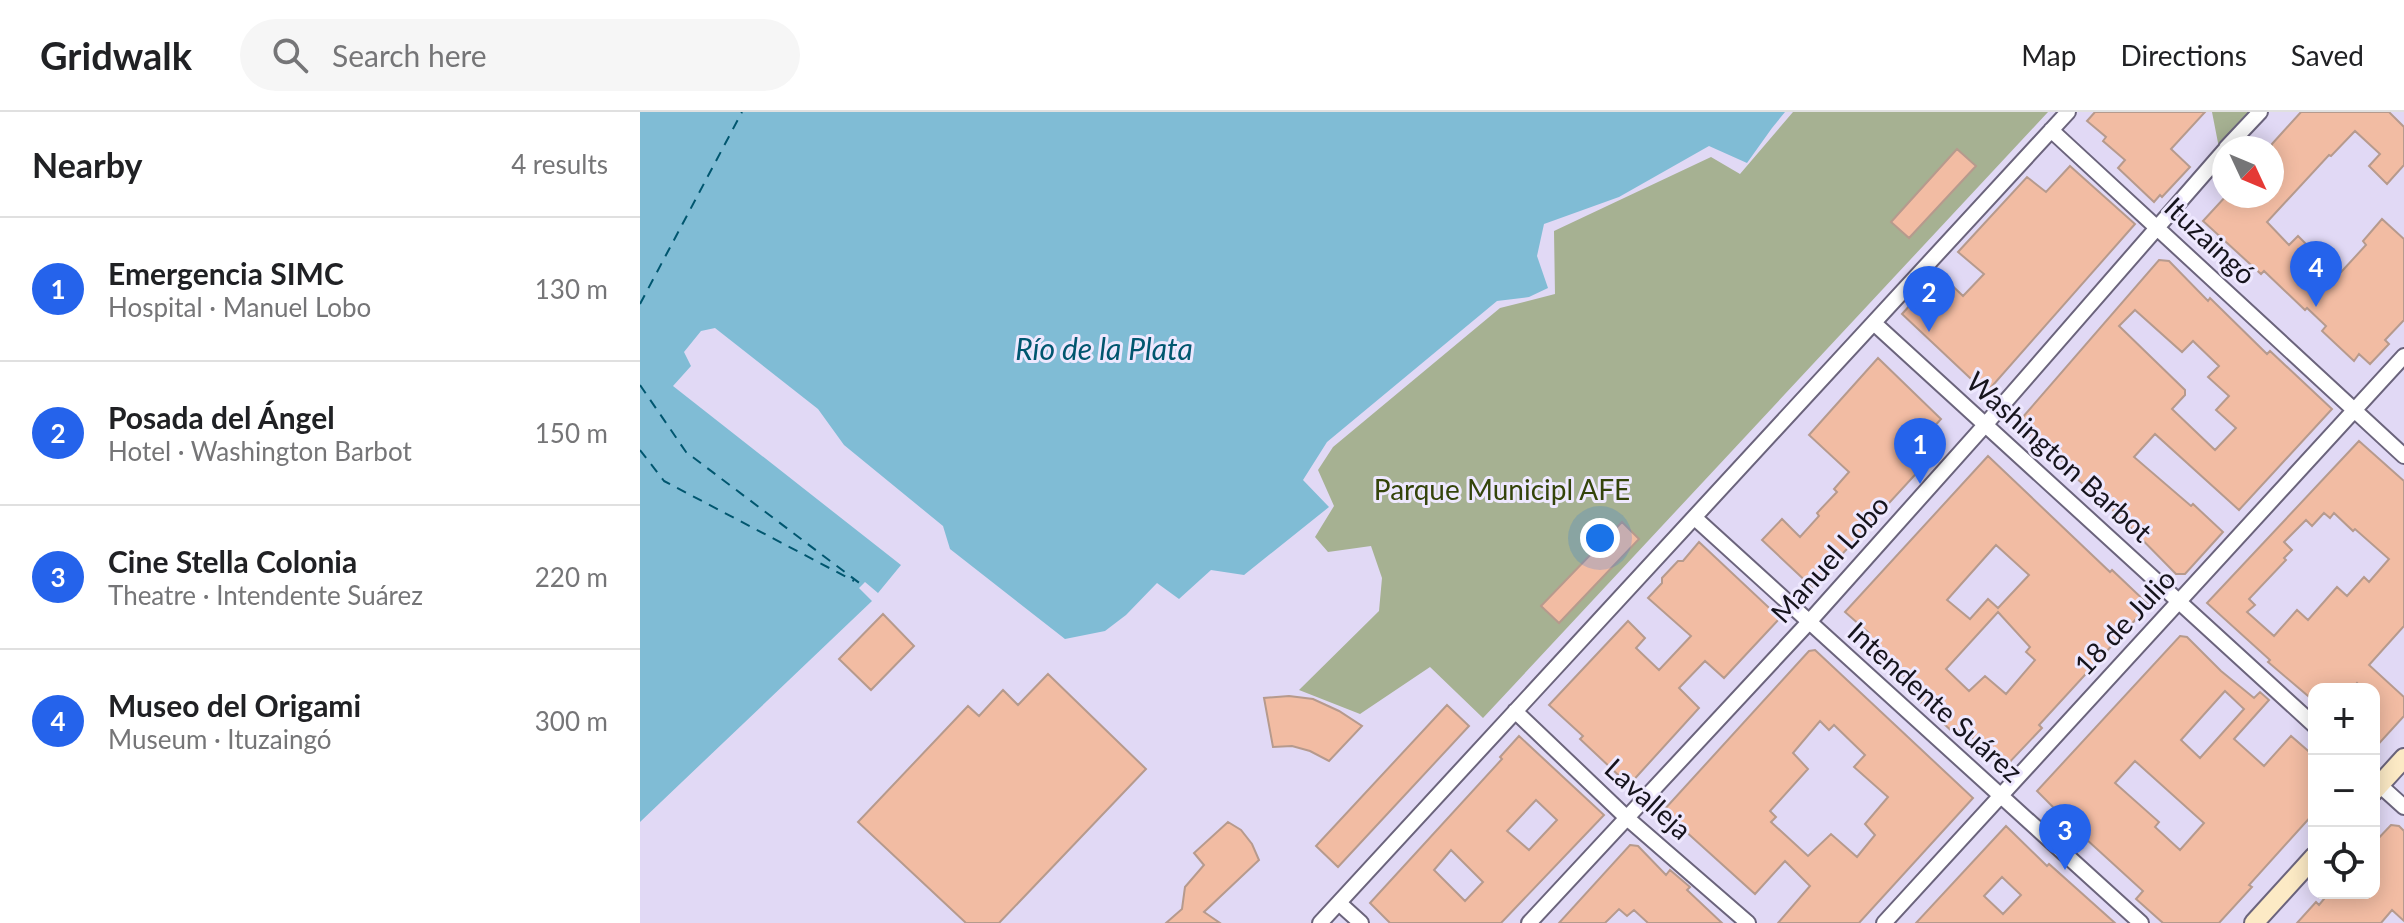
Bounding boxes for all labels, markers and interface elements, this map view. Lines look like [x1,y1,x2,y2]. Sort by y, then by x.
search box [240,19,800,91]
text: Gridwalk [40,32,192,78]
icon: search [268,33,312,77]
text: Search here [332,37,487,73]
text: Map [2021,38,2076,72]
text: Directions [2120,38,2247,72]
text: Saved [2291,38,2364,72]
north arrow [2212,136,2284,208]
text: Nearby [32,144,143,185]
text: 4 results [511,148,608,180]
street label: Ituzaingó [2158,190,2263,291]
pin: 4 [2290,241,2342,307]
text: Emergencia SIMC [108,255,344,291]
pin: 2 [1903,266,1955,332]
text: 1 [50,273,66,305]
text: 130 m [535,273,608,305]
text: Hospital · Manuel Lobo [108,291,371,323]
water label: Río de la Plata [1015,330,1193,366]
street label: Washington Barbot [1960,364,2159,549]
text: Posada del Ángel [108,399,335,435]
text: 2 [50,417,66,449]
text: 150 m [535,417,608,449]
pin: 1 [1894,418,1946,484]
text: Hotel · Washington Barbot [108,435,412,467]
park label: Parque Municipl AFE [1374,472,1630,506]
street label: Manuel Lobo [1763,487,1895,629]
your location [1580,518,1620,558]
text: Cine Stella Colonia [108,543,357,579]
text: 3 [50,561,66,593]
text: 220 m [535,561,608,593]
street label: 18 de Julio [2067,561,2182,681]
text: Theatre · Intendente Suárez [108,579,423,611]
street label: Intendente Suárez [1842,614,2030,788]
map controls [2308,683,2380,899]
button: + [2308,683,2380,755]
text: Museo del Origami [108,687,361,723]
text: 4 [50,705,66,737]
text: 300 m [535,705,608,737]
text: Museum · Ituzaingó [108,723,332,755]
street label: Lavalleja [1598,751,1699,846]
button: − [2308,755,2380,827]
pin: 3 [2039,804,2091,870]
button: locate [2308,827,2380,899]

